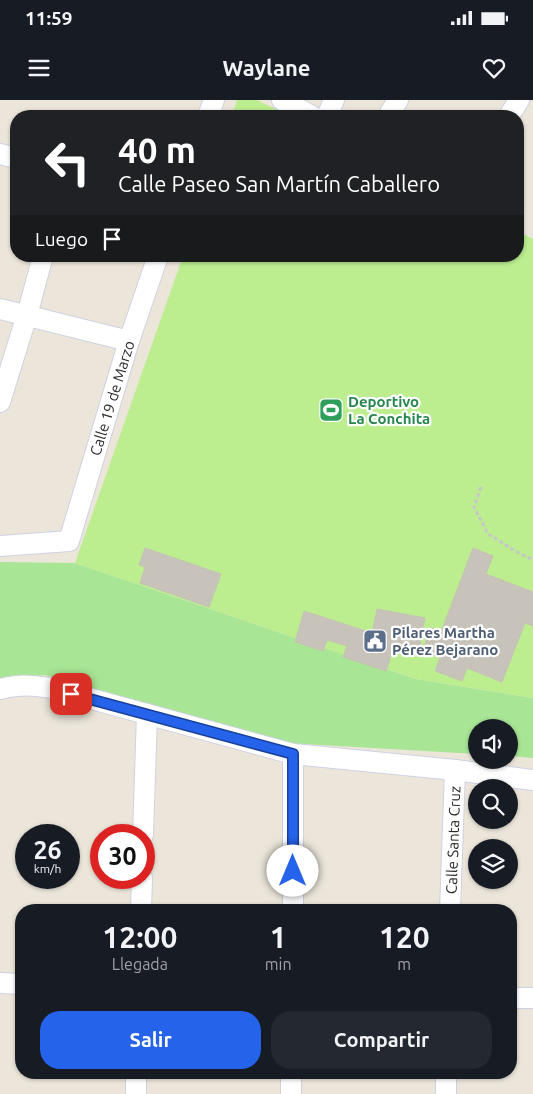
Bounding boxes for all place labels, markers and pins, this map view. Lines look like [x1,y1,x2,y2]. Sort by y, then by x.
place label: Deportivo La Conchita [348,393,430,427]
sports icon: Deportivo La Conchita [318,397,344,423]
place label: Pilares Martha Pérez Bejarano [392,624,498,658]
public building icon: Pilares Martha Pérez Bejarano [362,628,388,654]
pin [50,673,92,715]

